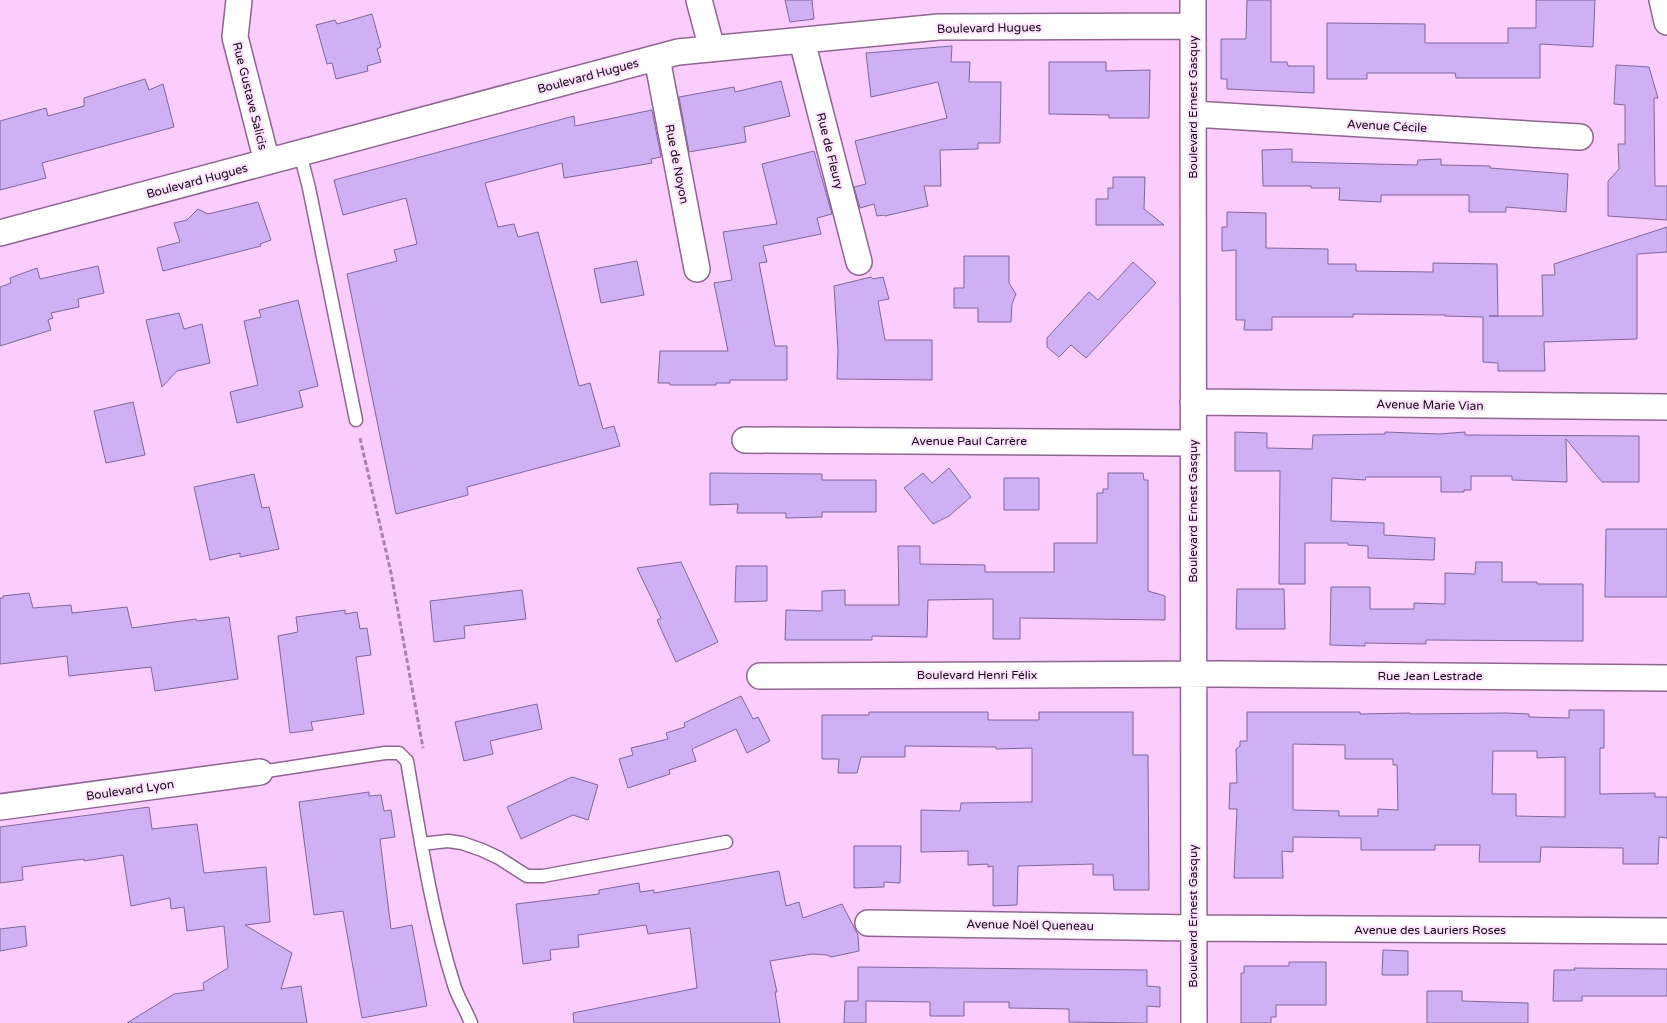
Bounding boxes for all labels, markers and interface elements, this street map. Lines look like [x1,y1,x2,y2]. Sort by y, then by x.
street label: Boulevard Hugues [937,20,1042,36]
street label: Boulevard Ernest Gasquy [1186,35,1200,179]
street label: Rue Gustave Salicis [230,41,270,152]
street label: Boulevard Hugues [536,56,640,96]
street label: Rue de Fleury [814,111,846,191]
street label: Avenue Cécile [1347,117,1428,135]
street label: Rue de Noyon [662,123,692,205]
street label: Boulevard Hugues [145,161,249,201]
street label: Avenue Marie Vian [1376,397,1484,413]
street label: Avenue Paul Carrère [911,434,1027,448]
street label: Boulevard Ernest Gasquy [1186,439,1200,583]
street label: Boulevard Henri Félix [917,668,1037,682]
street label: Rue Jean Lestrade [1377,669,1483,683]
street label: Boulevard Lyon [85,777,175,803]
street label: Boulevard Ernest Gasquy [1186,844,1200,988]
street label: Avenue Noël Queneau [966,917,1094,933]
street label: Avenue des Lauriers Roses [1354,923,1506,937]

